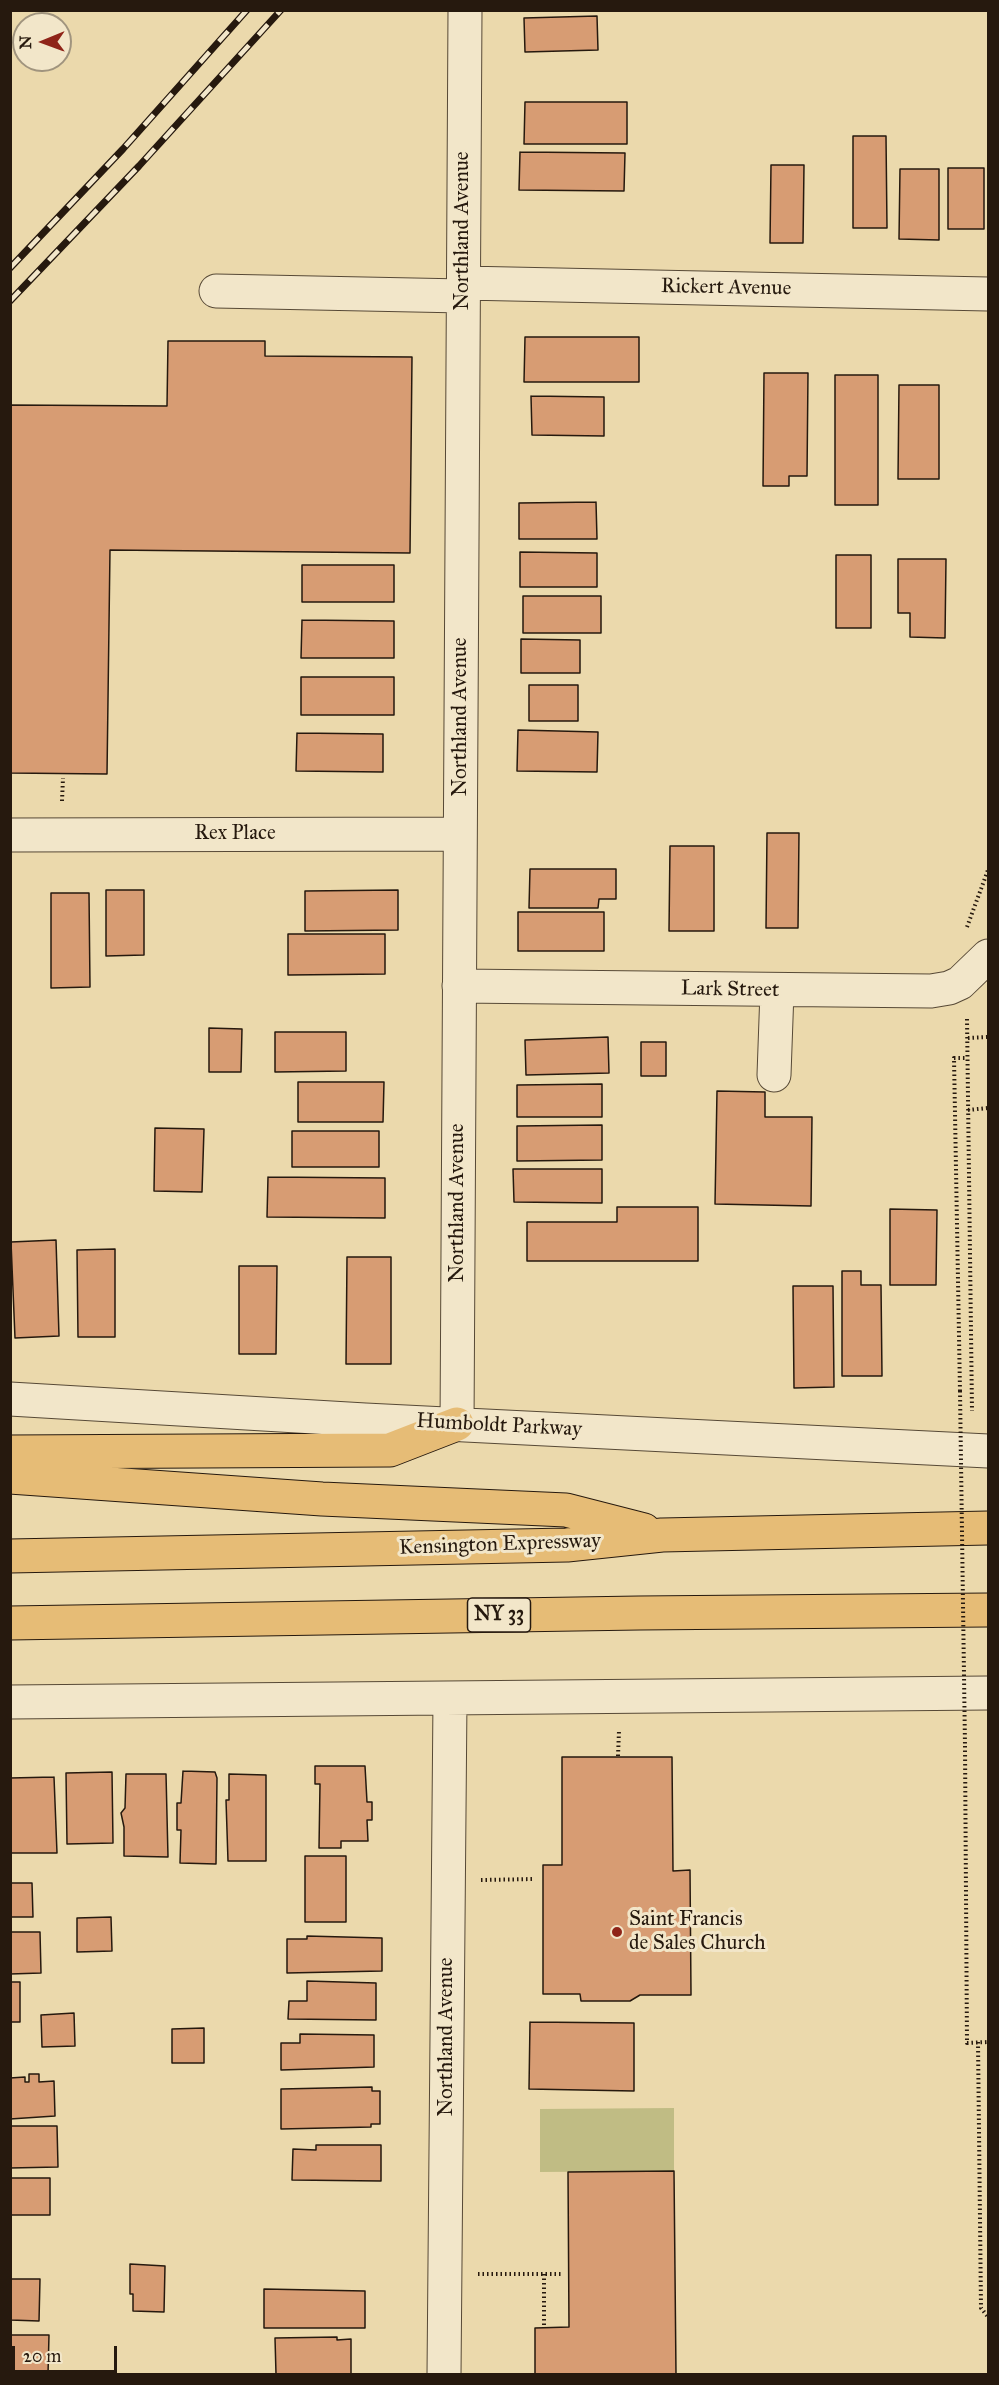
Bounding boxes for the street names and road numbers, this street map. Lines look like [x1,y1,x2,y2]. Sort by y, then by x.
street label: Northland Avenue [450,151,476,311]
street label: Rickert Avenue [661,274,791,302]
street label: Northland Avenue [448,637,474,797]
street label: Rex Place [194,821,276,847]
street label: Lark Street [681,977,779,1003]
street label: Northland Avenue [445,1123,471,1283]
street label: Humboldt Parkway [416,1409,582,1443]
street label: Kensington Expressway [399,1529,601,1561]
road number: NY 33 [468,1598,530,1632]
street label: Northland Avenue [434,1957,460,2117]

